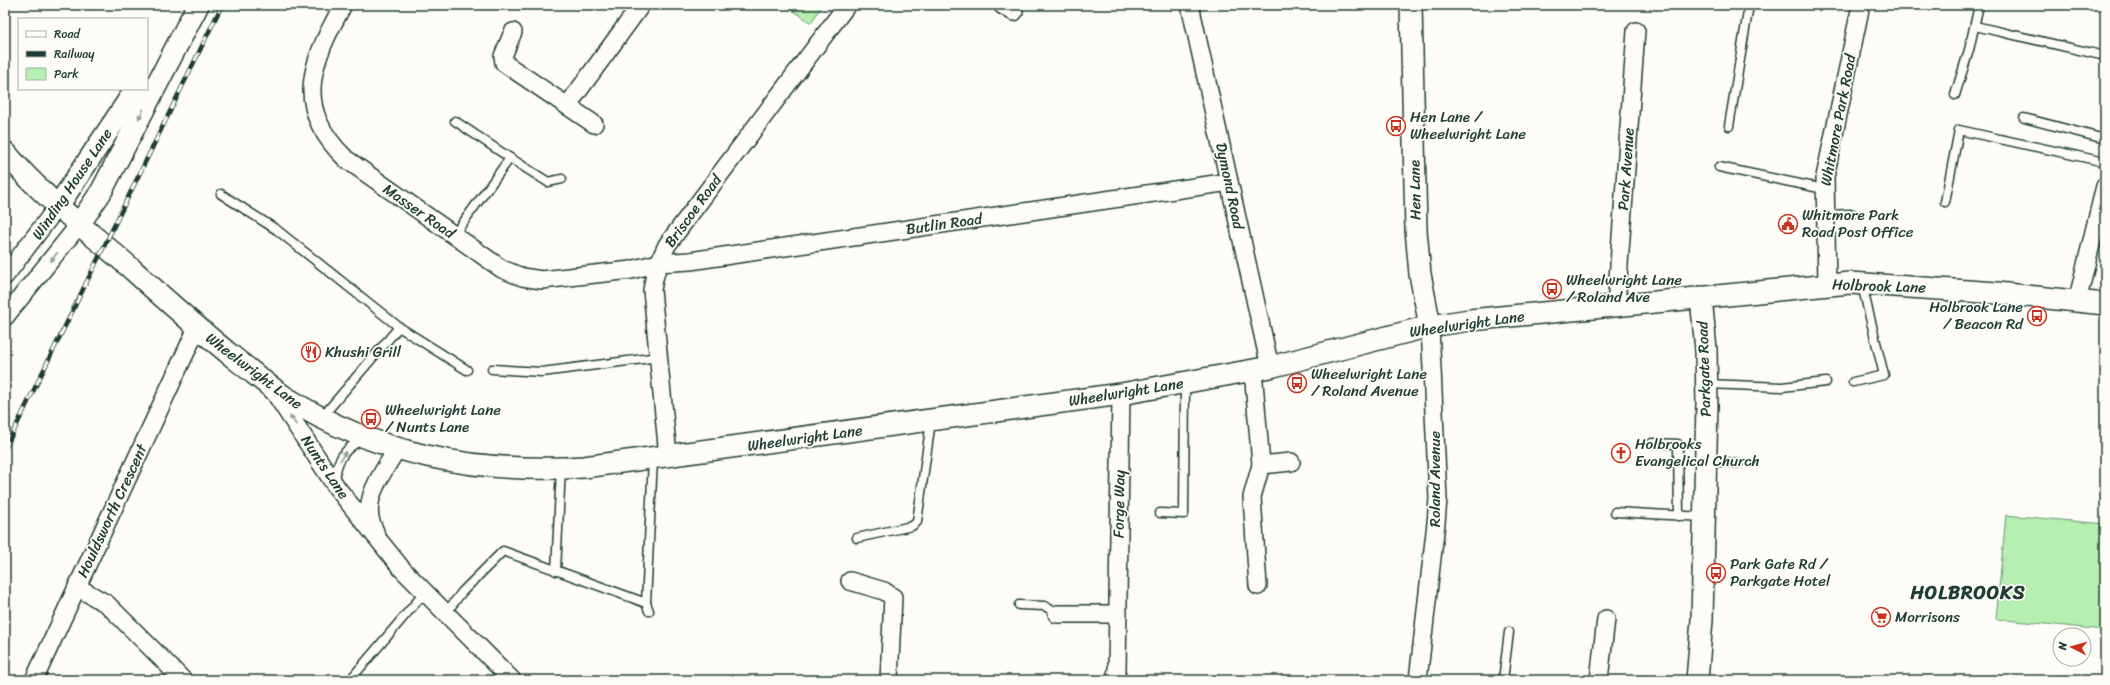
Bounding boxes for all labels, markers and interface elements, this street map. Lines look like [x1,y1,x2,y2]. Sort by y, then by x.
legend [18,18,148,90]
text: Road [54,23,81,45]
text: Railway [54,43,95,65]
street label: Whitmore Park Road [1813,51,1864,188]
text: Park [54,63,79,85]
place label: Hen Lane / Wheelwright Lane [1410,104,1526,147]
one-way arrow [138,108,144,120]
bus stop icon: Hen Lane / Wheelwright Lane [1385,115,1407,137]
street label: Winding House Lane [25,122,119,245]
street label: Park Avenue [1610,126,1642,211]
street label: Dymond Road [1208,140,1252,233]
street label: Hen Lane [1401,160,1429,220]
street label: Briscoe Road [657,168,729,253]
street label: Masser Road [377,176,461,246]
place label: Whitmore Park Road Post Office [1802,202,1914,245]
street label: Butlin Road [904,206,985,242]
public building icon: Whitmore Park Road Post Office [1777,213,1799,235]
one-way arrow [50,251,59,262]
place label: Wheelwright Lane / Roland Ave [1566,267,1682,310]
street label: Holbrook Lane [1832,271,1927,301]
bus stop icon: Wheelwright Lane / Roland Ave [1541,278,1563,300]
place label: Holbrook Lane / Beacon Rd [1929,294,2024,337]
street label: Wheelwright Lane [1408,303,1526,345]
bus stop icon: Holbrook Lane / Beacon Rd [2026,305,2048,327]
street label: Parkgate Road [1689,320,1719,417]
street label: Wheelwright Lane [200,326,308,416]
place label: Khushi Grill [325,339,402,365]
restaurant icon: Khushi Grill [300,341,322,363]
place label: Wheelwright Lane / Roland Avenue [1311,361,1427,404]
street label: Wheelwright Lane [1067,370,1186,414]
bus stop icon: Wheelwright Lane / Roland Avenue [1286,372,1308,394]
place label: Wheelwright Lane / Nunts Lane [385,397,501,440]
bus stop icon: Wheelwright Lane / Nunts Lane [360,408,382,430]
one-way arrow [289,415,297,425]
street label: Wheelwright Lane [746,417,864,459]
street label: Nunts Lane [294,430,356,504]
street label: Roland Avenue [1422,431,1448,527]
place label: Holbrooks Evangelical Church [1635,431,1760,474]
street label: Houldsworth Crescent [70,439,155,582]
church icon: Holbrooks Evangelical Church [1610,442,1632,464]
one-way arrow [339,451,347,461]
street label: Forge Way [1105,469,1133,538]
place label: Park Gate Rd / Parkgate Hotel [1730,551,1831,594]
bus stop icon: Park Gate Rd / Parkgate Hotel [1705,562,1727,584]
district label: HOLBROOKS [1909,576,2026,609]
place label: Morrisons [1895,604,1960,630]
supermarket icon: Morrisons [1870,606,1892,628]
north arrow [2052,627,2092,667]
text: N [2053,641,2072,652]

